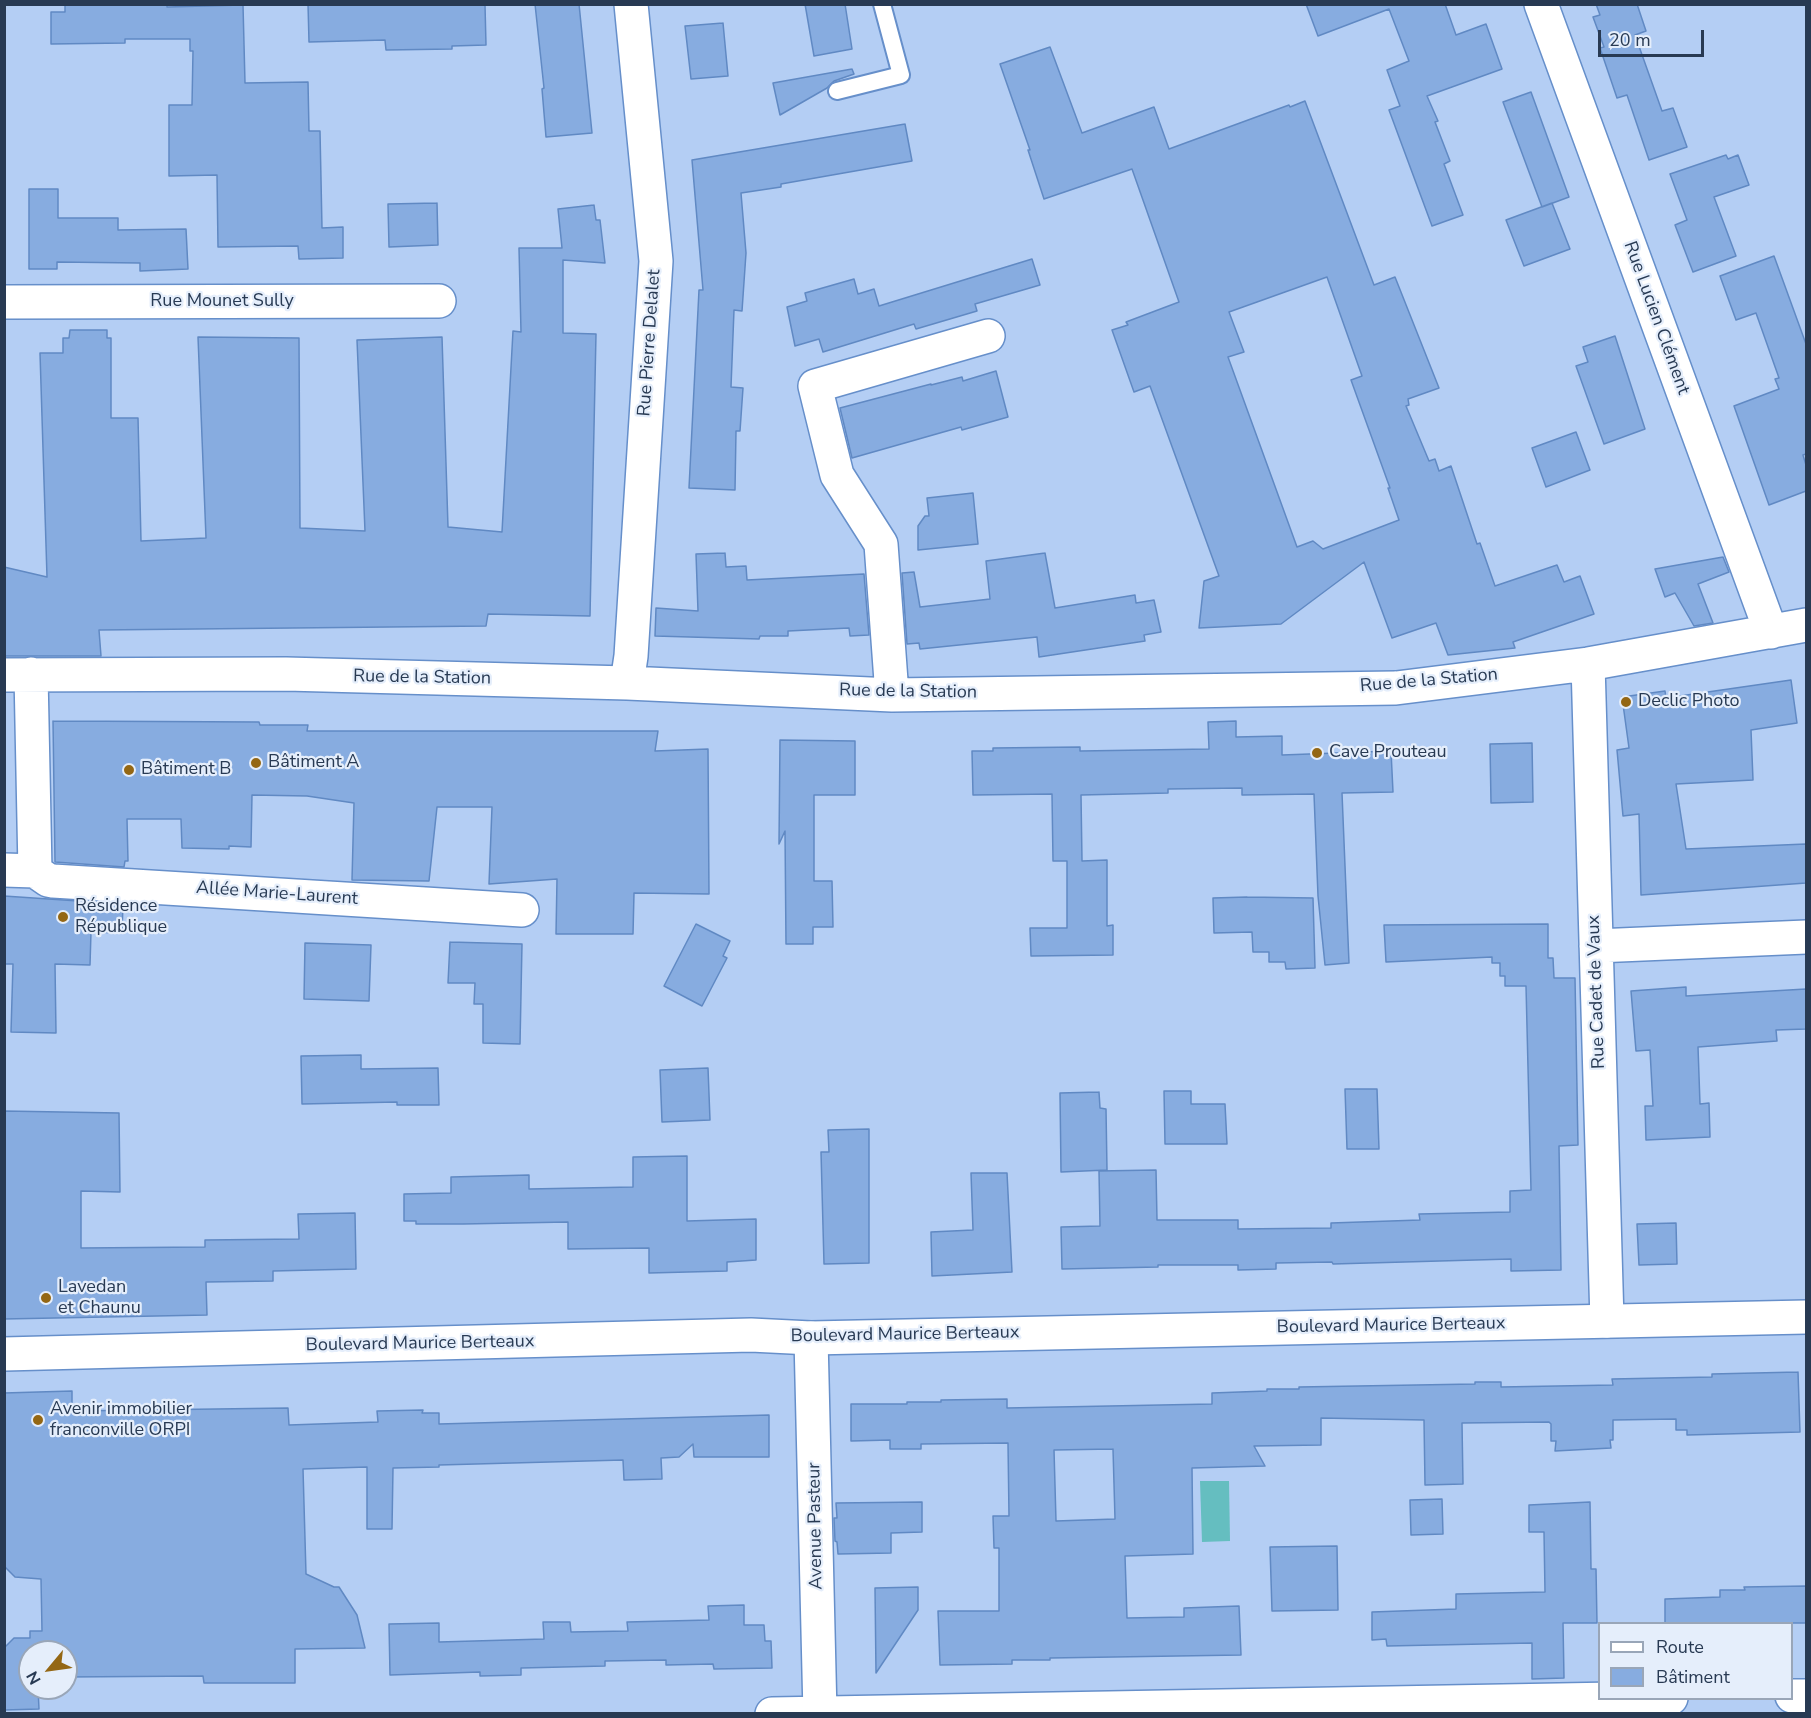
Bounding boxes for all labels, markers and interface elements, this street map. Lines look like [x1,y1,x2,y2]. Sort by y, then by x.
scale bar [1601,18,1708,56]
text: 20 m [1609,28,1651,52]
street label: Rue Lucien Clément [1618,238,1694,398]
street label: Rue Pierre Delalet [634,269,666,417]
street label: Rue Mounet Sully [150,291,294,313]
street label: Rue de la Station [1359,664,1499,698]
street label: Rue de la Station [353,666,491,690]
street label: Rue de la Station [839,680,977,704]
place label: Declic Photo [1638,691,1739,713]
marker: Declic Photo [1619,695,1633,709]
place label: Cave Prouteau [1329,742,1447,764]
marker: Cave Prouteau [1310,746,1324,760]
place label: Bâtiment A [268,752,359,774]
marker: Bâtiment A [249,756,263,770]
place label: Bâtiment B [141,759,231,781]
marker: Bâtiment B [122,763,136,777]
street label: Allée Marie-Laurent [195,878,359,910]
place label: Résidence République [75,896,167,938]
marker: Résidence République [56,910,70,924]
street label: Rue Cadet de Vaux [1584,915,1610,1069]
place label: Lavedan et Chaunu [58,1277,141,1320]
marker: Lavedan et Chaunu [39,1291,53,1305]
street label: Boulevard Maurice Berteaux [1277,1313,1505,1339]
street label: Boulevard Maurice Berteaux [791,1322,1019,1348]
street label: Boulevard Maurice Berteaux [306,1331,534,1357]
place label: Avenir immobilier franconville ORPI [50,1399,192,1442]
marker: Avenir immobilier franconville ORPI [31,1413,45,1427]
street label: Avenue Pasteur [804,1462,828,1590]
legend [1598,1622,1793,1700]
text: Route [1656,1635,1704,1659]
north arrow [18,1640,78,1700]
text: Bâtiment [1656,1665,1730,1689]
text: N [21,1667,47,1688]

